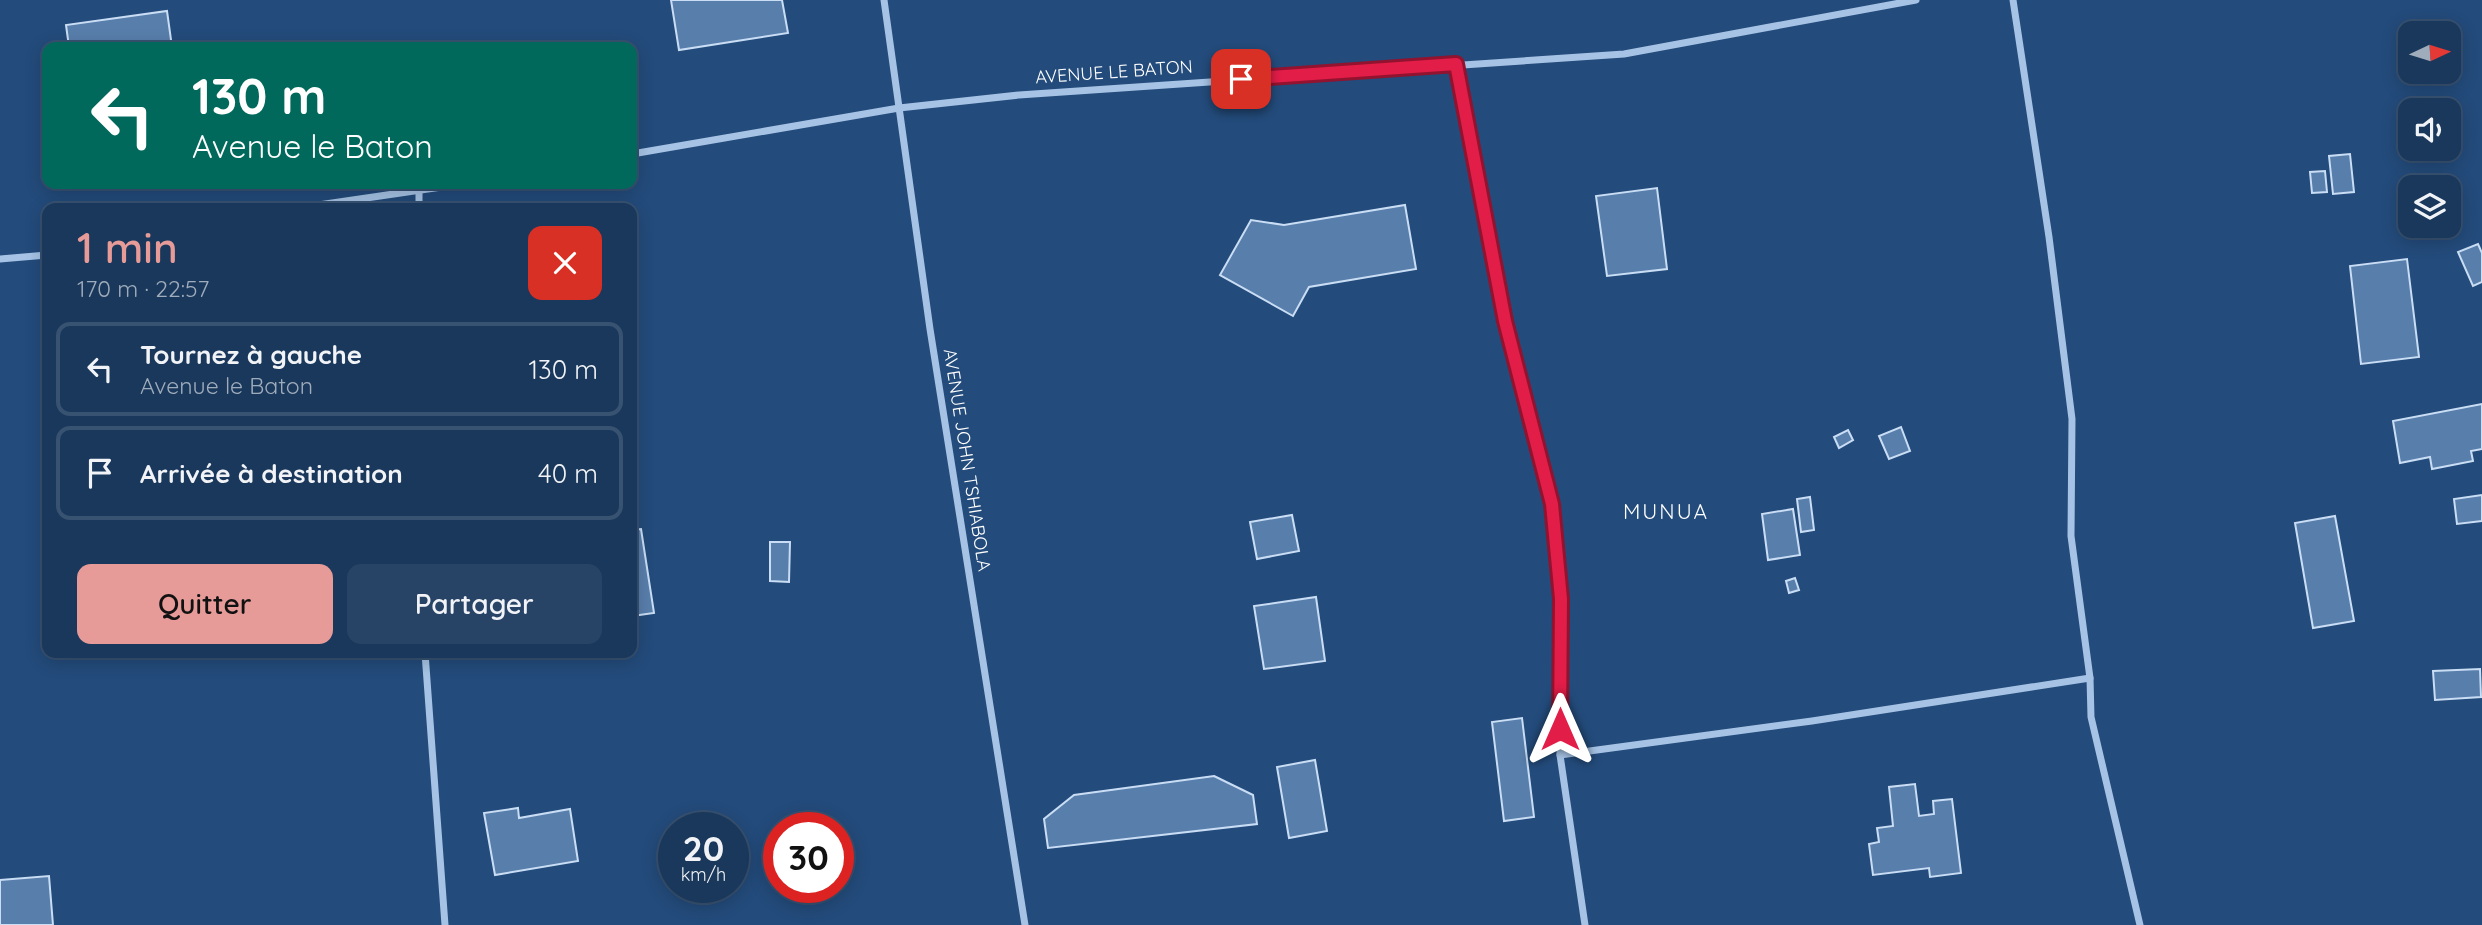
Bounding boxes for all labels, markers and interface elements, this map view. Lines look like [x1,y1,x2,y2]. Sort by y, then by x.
north arrow [2398,21,2460,84]
map controls [2398,21,2461,238]
pin [1211,49,1271,109]
street label: AVENUE LE BATON [1034,55,1193,88]
icon: arrive [1222,60,1260,98]
text: 130 m [192,65,326,126]
icon: left [77,70,168,161]
button: sound [2398,98,2461,161]
text: Avenue le Baton [192,126,433,166]
button: layers [2398,175,2461,238]
text: 1 min [77,221,178,274]
button: close [528,226,602,300]
text: 170 m · 22:57 [77,274,209,303]
text: Tournez à gauche [140,338,362,371]
street label: AVENUE JOHN TSHIABOLA [939,347,997,573]
icon: left [81,350,119,388]
text: 130 m [528,353,598,386]
text: Avenue le Baton [140,371,313,400]
icon: arrive [81,454,119,492]
text: Arrivée à destination [140,457,403,490]
text: 40 m [538,457,598,490]
district label: MUNUA [1623,498,1709,524]
button: Quitter [77,564,333,644]
button: Partager [347,564,602,644]
position arrow [1523,692,1597,766]
speed limit sign: 30 [763,812,854,903]
text: 20 [683,826,724,870]
text: km/h [681,863,726,886]

